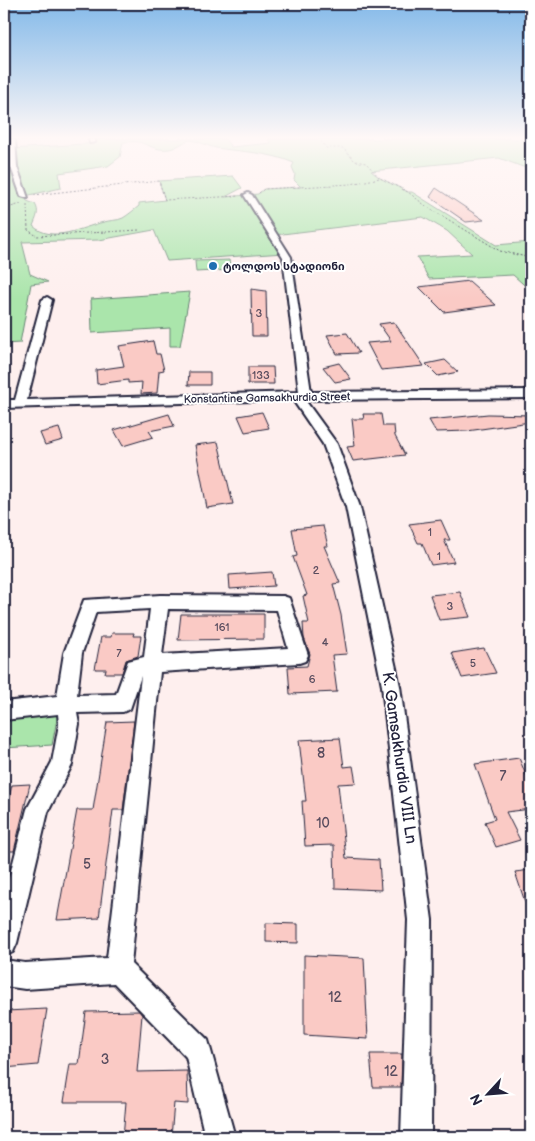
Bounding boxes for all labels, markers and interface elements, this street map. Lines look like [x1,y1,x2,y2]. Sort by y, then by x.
marker: ტოლდოს სტადიონი [207,260,219,272]
place label: ტოლდოს სტადიონი [223,260,345,273]
house number: 3 [256,307,263,320]
house number: 133 [252,369,270,382]
street label: Konstantine Gamsakhurdia Street [184,390,351,406]
house number: 1 [428,526,432,539]
house number: 1 [437,550,441,563]
house number: 2 [313,564,320,577]
house number: 3 [447,600,454,613]
house number: 161 [214,621,230,634]
house number: 4 [322,636,329,649]
house number: 7 [116,647,122,660]
house number: 5 [470,657,476,670]
street label: K. Gamsakhurdia VIII Ln [378,671,420,845]
house number: 6 [309,673,316,686]
house number: 8 [317,745,325,762]
house number: 7 [500,768,507,785]
house number: 10 [316,815,330,832]
house number: 5 [83,856,91,873]
house number: 12 [328,989,343,1006]
house number: 3 [101,1051,109,1068]
house number: 12 [384,1063,399,1080]
north arrow [462,1068,512,1118]
text: N [467,1091,487,1108]

